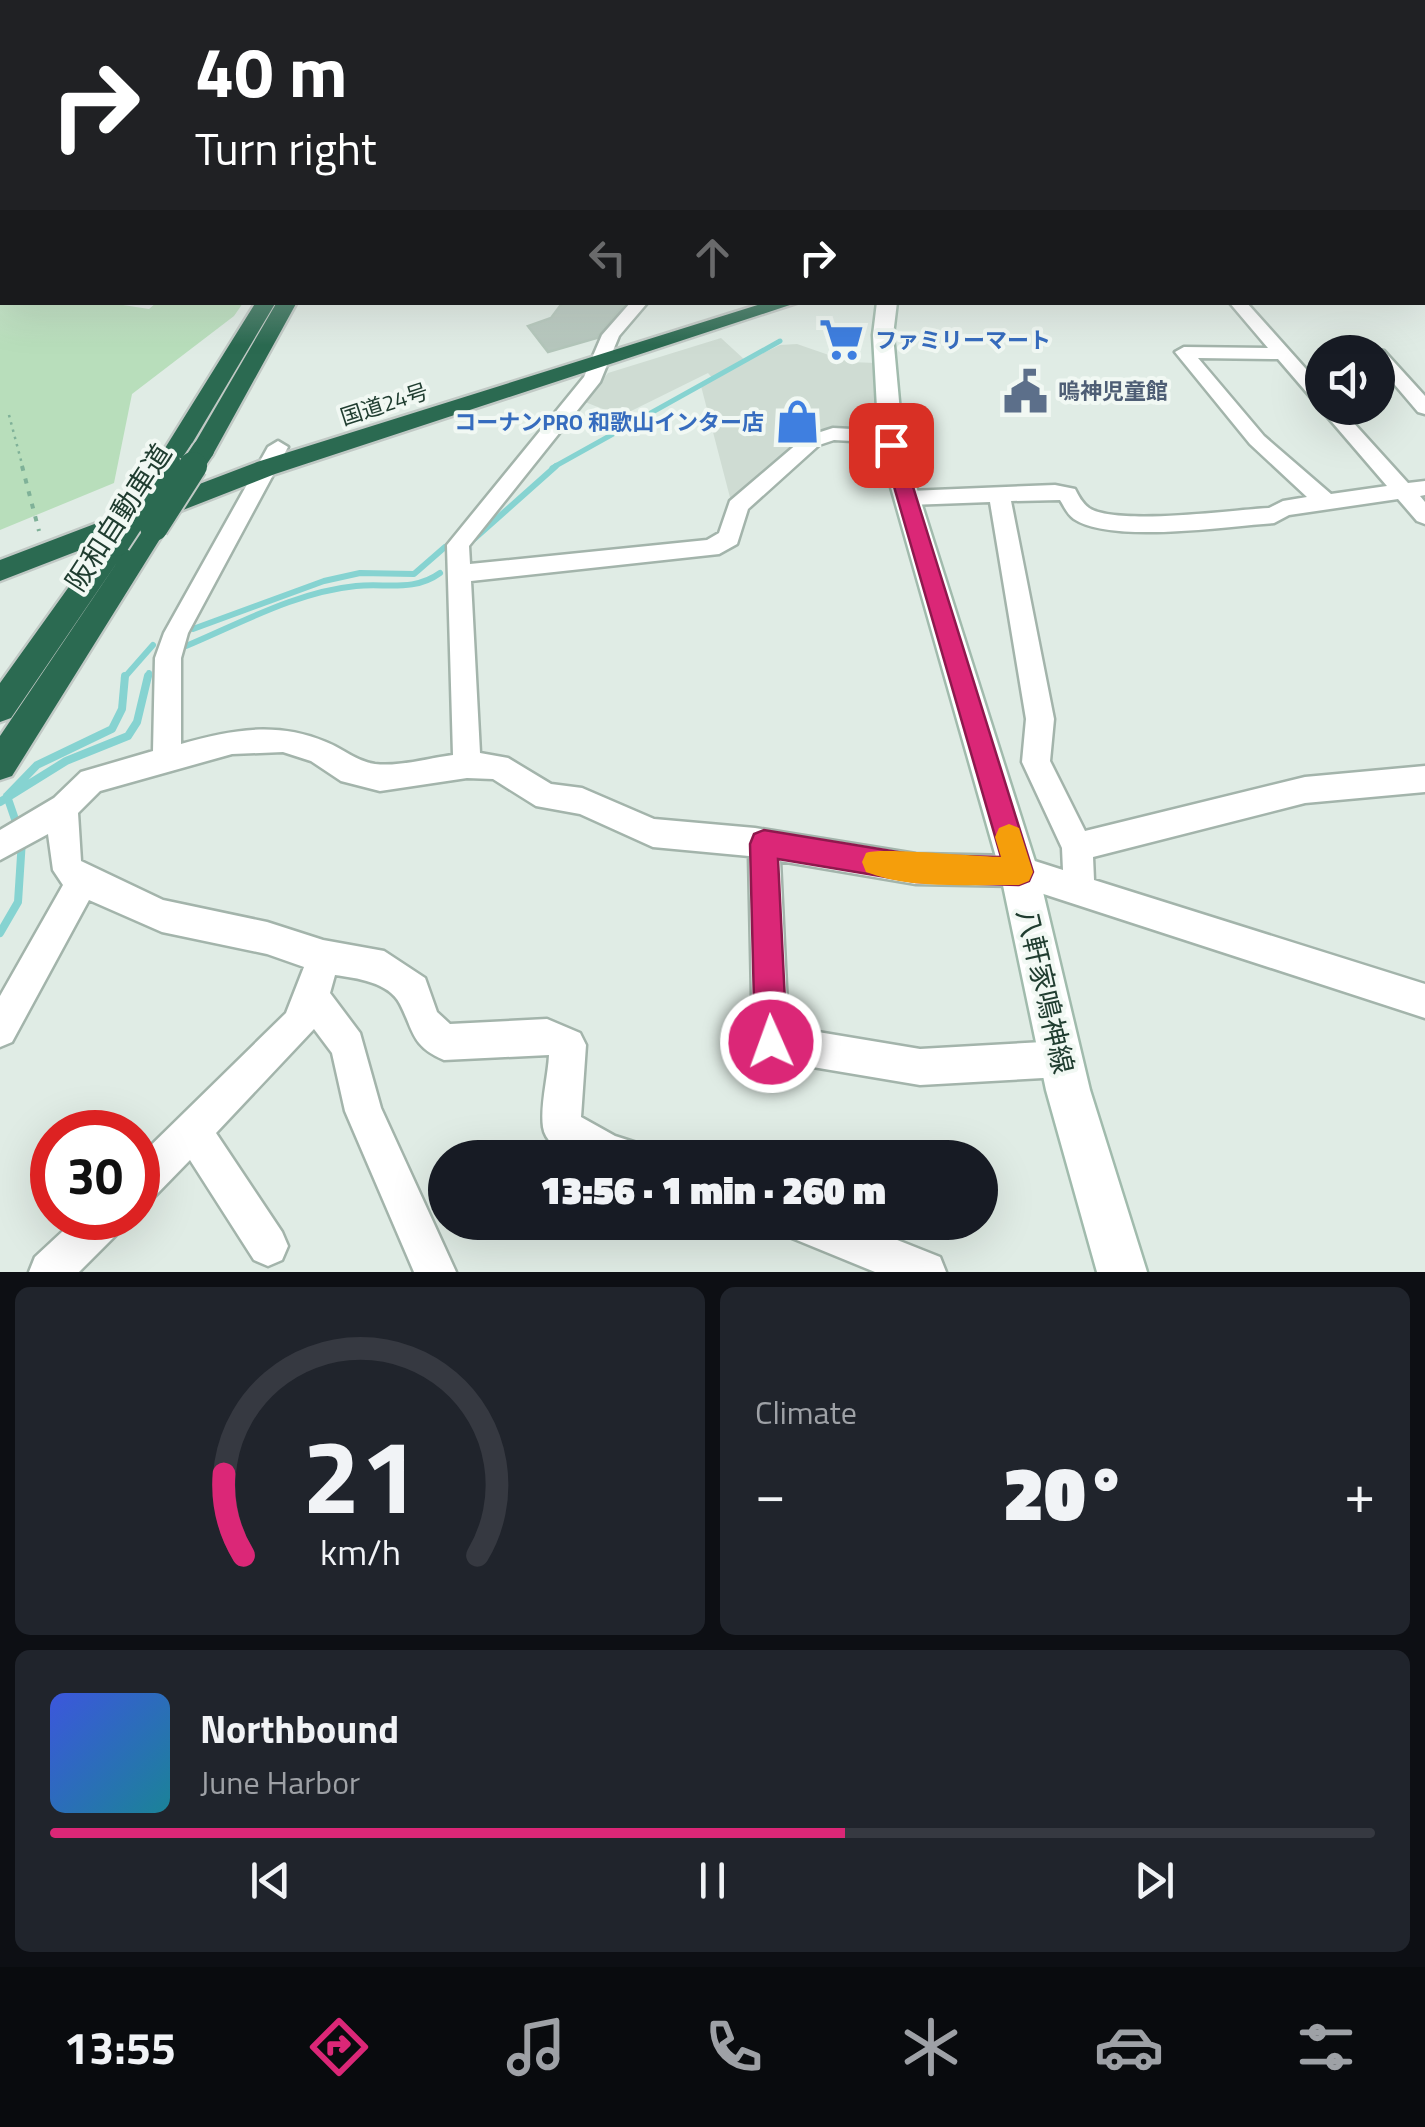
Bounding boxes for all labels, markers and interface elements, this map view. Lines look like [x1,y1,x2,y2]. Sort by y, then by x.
text: 40 m [195,18,348,124]
icon: right [30,40,160,170]
text: Turn right [195,114,377,182]
icon: left [580,230,635,285]
icon: ahead [685,230,740,285]
icon: right [790,230,845,285]
supermarket icon: ファミリーマート [818,316,866,364]
place label: ファミリーマート [875,323,1051,357]
map controls [1305,335,1395,425]
button: sound [1305,335,1395,425]
public building icon: 嗚神児童館 [1001,367,1049,415]
street label: 国道24号 [336,374,432,434]
place label: 嗚神児童館 [1058,374,1168,408]
shop icon: コーナンPRO 和歌山インター店 [773,398,821,446]
pin [849,403,934,488]
place label: コーナンPRO 和歌山インター店 [454,405,764,439]
icon: arrive [864,418,919,473]
street label: 阪和自動車道 [54,435,182,599]
street label: 八軒家鳴神線 [1006,904,1086,1078]
position arrow [719,990,823,1094]
speed limit sign: 30 [30,1110,160,1240]
text: 13:56 · 1 min · 260 m [540,1161,886,1219]
text: Climate [755,1388,857,1436]
text: 21 [302,1395,418,1553]
text: 20° [1003,1435,1127,1549]
text: − [755,1451,786,1534]
text: + [1344,1451,1375,1534]
text: km/h [320,1524,400,1579]
text: Northbound [200,1700,399,1758]
text: June Harbor [200,1758,360,1806]
icon: previous [243,1853,298,1908]
icon: pause [685,1853,740,1908]
icon: next [1127,1853,1182,1908]
icon: directions [304,2012,374,2082]
icon: music [501,2012,571,2082]
icon: phone [699,2012,769,2082]
icon: climate [896,2012,966,2082]
icon: car [1094,2012,1164,2082]
icon: filters [1291,2012,1361,2082]
text: 13:55 [64,2013,176,2081]

